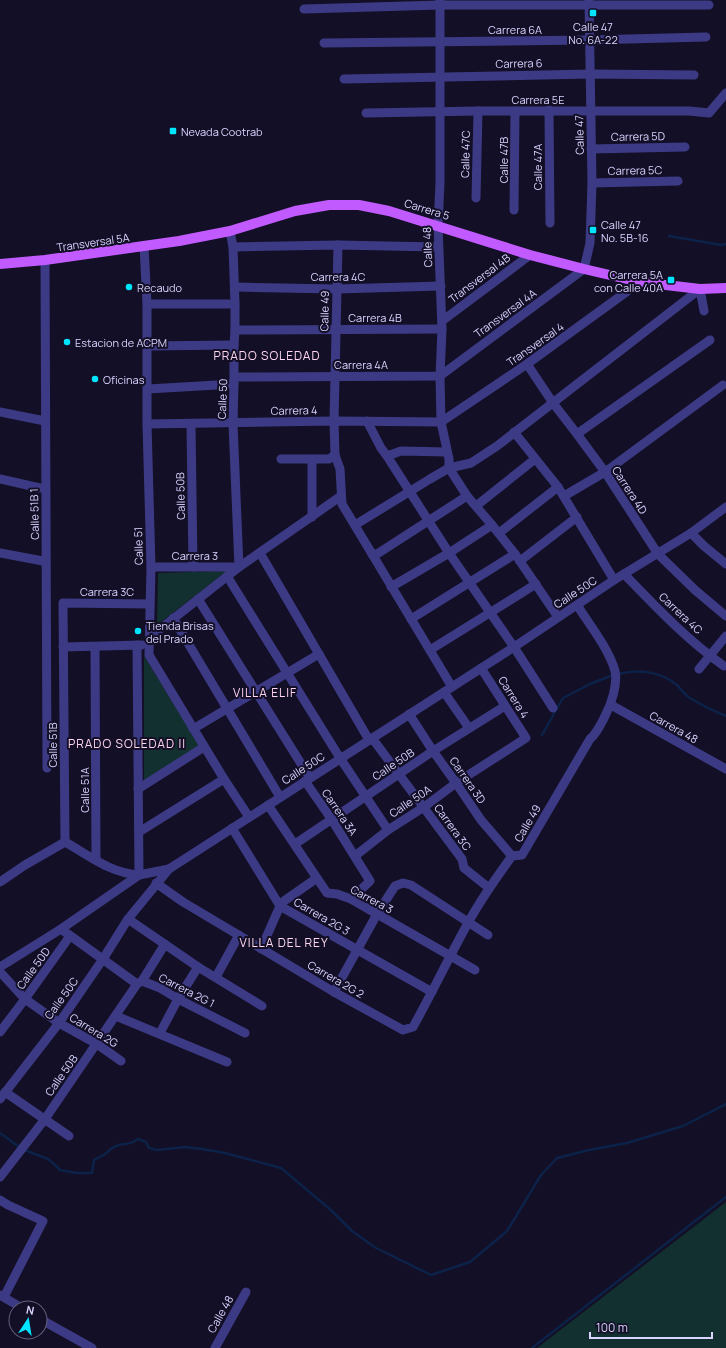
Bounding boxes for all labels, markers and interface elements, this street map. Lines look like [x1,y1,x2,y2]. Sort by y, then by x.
marker: Calle 47 No. 6A-22 [588,8,598,18]
place label: Calle 47 No. 6A-22 [568,19,618,47]
street label: Carrera 6A [488,22,542,37]
street label: Carrera 6 [495,55,543,71]
street label: Carrera 5E [512,92,564,107]
street label: Calle 47 [571,115,587,155]
place label: Nevada Cootrab [181,124,263,139]
marker: Nevada Cootrab [168,126,178,136]
street label: Carrera 5D [611,128,665,144]
street label: Calle 47C [457,130,473,178]
street label: Calle 47B [496,136,511,183]
street label: Calle 47A [530,144,545,190]
street label: Carrera 5C [608,162,663,178]
street label: Carrera 5 [402,195,452,223]
place label: Calle 47 No. 5B-16 [601,217,649,245]
marker: Calle 47 No. 5B-16 [588,225,598,235]
street label: Calle 48 [419,226,435,268]
street label: Transversal 5A [56,229,130,255]
street label: Transversal 4B [445,250,513,306]
place label: Carrera 5A con Calle 40A [594,267,663,295]
street label: Carrera 4C [311,269,365,284]
marker: Carrera 5A con Calle 40A [666,275,676,285]
place label: Recaudo [137,280,183,295]
marker: Recaudo [124,282,134,292]
street label: Transversal 4A [471,285,539,341]
street label: Calle 49 [316,290,332,332]
street label: Carrera 4B [348,310,402,325]
street label: Transversal 4 [503,319,567,369]
place label: Estacion de ACPM [75,335,167,350]
marker: Estacion de ACPM [62,337,72,347]
district label: PRADO SOLEDAD [213,347,321,364]
street label: Carrera 4A [334,357,388,372]
place label: Oficinas [103,372,145,387]
marker: Oficinas [90,374,100,384]
street label: Calle 50 [214,378,230,420]
street label: Carrera 4 [270,402,318,418]
street label: Carrera 4D [609,463,651,517]
street label: Calle 50B [172,472,188,520]
street label: Calle 51B 1 [26,488,42,540]
street label: Calle 51 [130,527,146,565]
street label: Carrera 3 [172,548,218,563]
street label: Calle 50C [550,572,600,612]
street label: Carrera 3C [80,584,134,599]
street label: Carrera 4C [656,589,706,637]
place label: Tienda Brisas del Prado [146,618,214,646]
marker: Tienda Brisas del Prado [133,626,143,636]
street label: Carrera 4 [495,673,533,721]
district label: VILLA ELIF [233,684,297,701]
street label: Carrera 48 [647,708,701,746]
street label: Calle 51B [45,722,60,768]
district label: PRADO SOLEDAD II [68,735,186,752]
street label: Calle 50B [369,744,417,784]
street label: Calle 50C [278,748,328,788]
street label: Carrera 3D [446,754,490,806]
street label: Calle 51A [77,767,92,813]
street label: Calle 50A [386,781,434,821]
street label: Carrera 3A [319,786,361,838]
street label: Carrera 3C [431,801,475,853]
street label: Calle 49 [510,801,544,844]
street label: Carrera 3 [348,881,396,917]
street label: Carrera 2G 3 [291,894,353,938]
district label: VILLA DEL REY [239,934,329,951]
street label: Calle 50D [13,944,53,992]
street label: Carrera 2G 2 [305,957,367,1001]
street label: Carrera 2G 1 [157,970,217,1010]
street label: Calle 50C [41,974,81,1022]
street label: Carrera 2G [67,1010,121,1051]
street label: Calle 50B [41,1051,81,1099]
street label: Calle 48 [204,1293,236,1335]
north arrow [8,1300,48,1340]
text: N [25,1302,36,1318]
scale bar [590,1314,712,1340]
text: 100 m [596,1319,628,1336]

